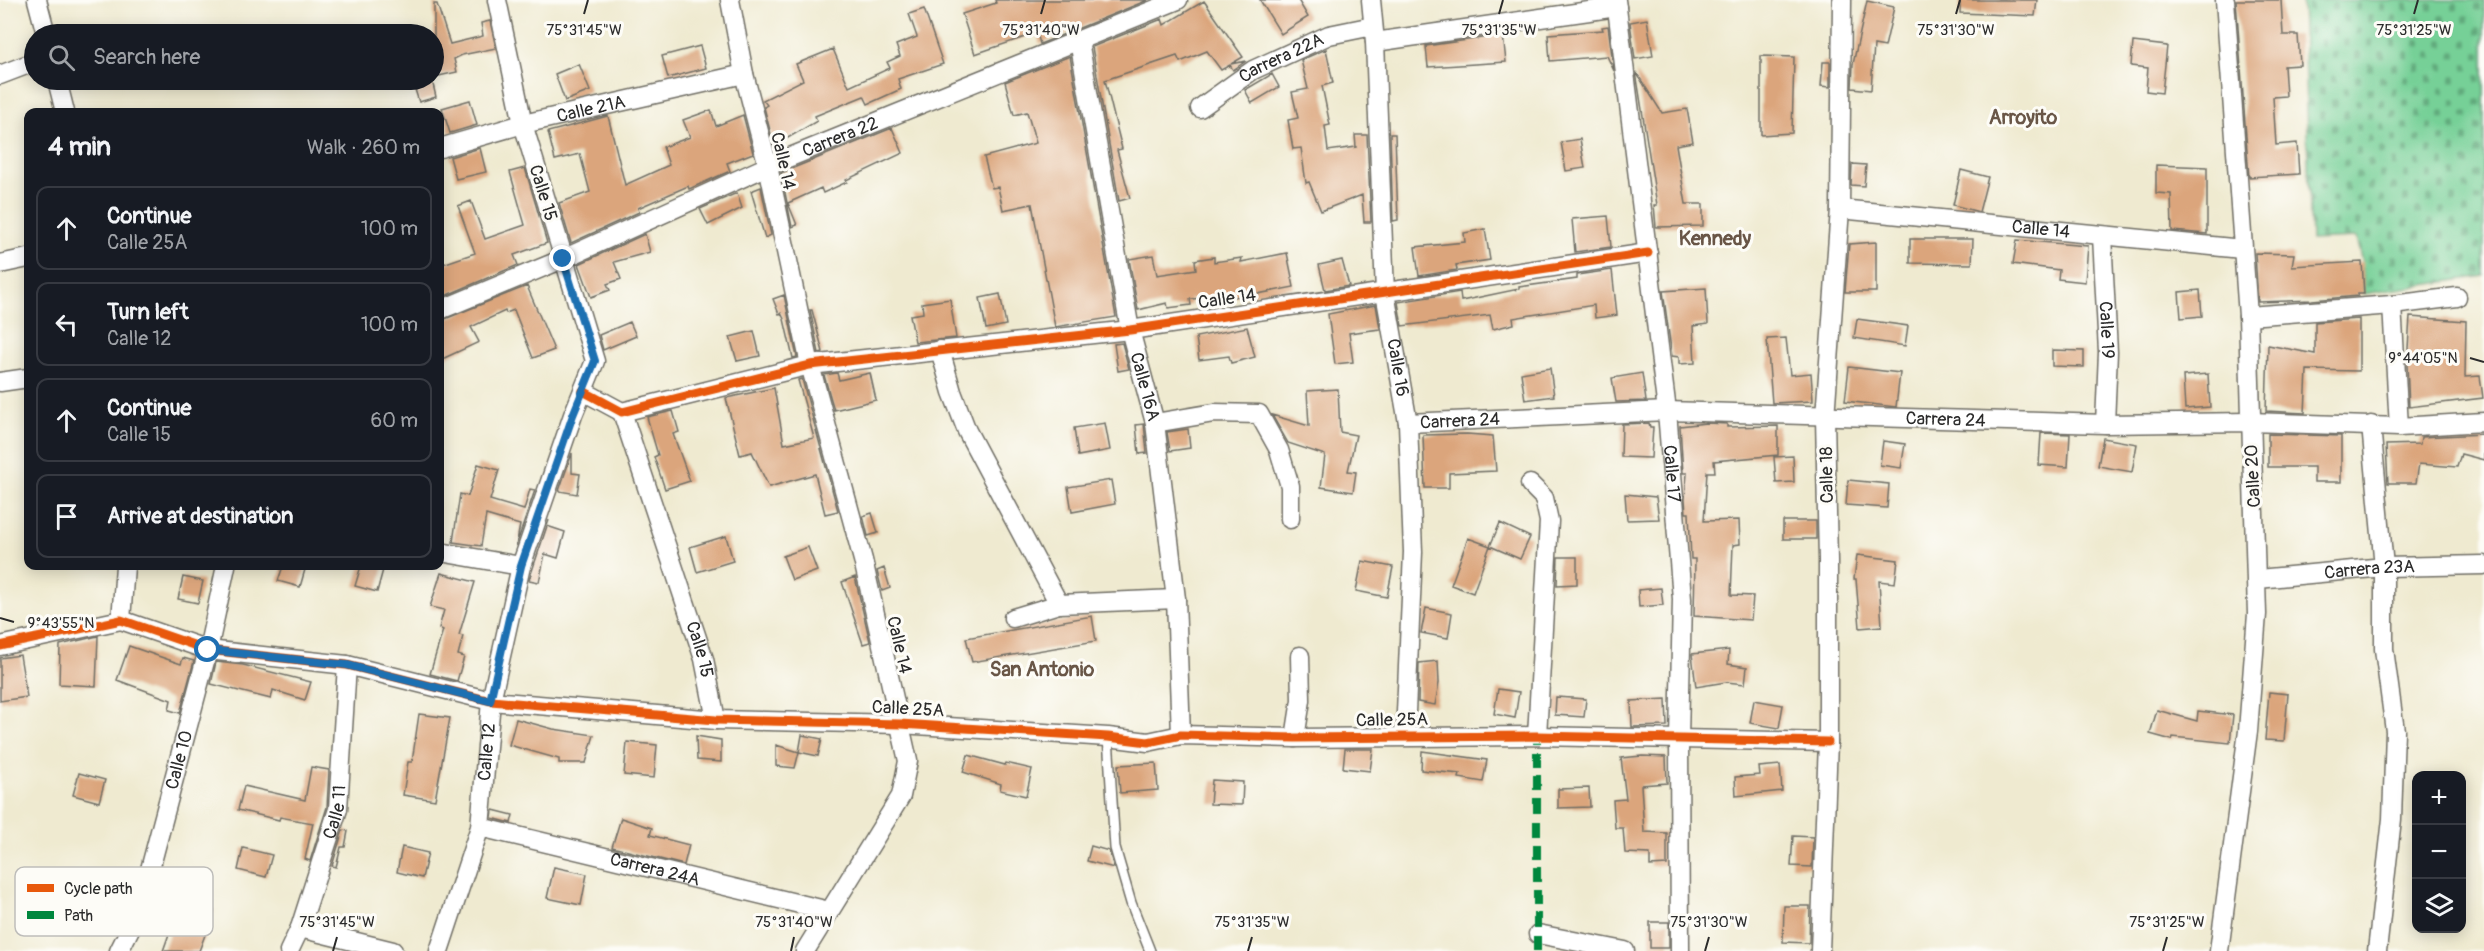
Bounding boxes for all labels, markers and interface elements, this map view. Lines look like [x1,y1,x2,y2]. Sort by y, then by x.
text: 75°31'45"W [546,21,622,40]
text: 75°31'40"W [1002,21,1080,40]
text: 75°31'35"W [1461,21,1537,40]
text: 75°31'30"W [1917,21,1995,40]
text: 75°31'25"W [2376,21,2452,40]
search box [24,24,444,90]
street label: Carrera 22A [1234,27,1328,88]
icon: search [45,41,78,74]
text: Search here [93,43,200,71]
street label: Calle 21A [554,90,628,128]
district label: Arroyito [1989,105,2058,130]
street label: Carrera 22 [799,111,881,162]
street label: Calle 14 [765,130,801,193]
text: 4 min [48,131,111,163]
text: Walk · 260 m [307,135,420,160]
street label: Calle 15 [524,162,562,224]
text: Continue [107,202,191,230]
icon: ahead [50,212,83,245]
street label: Calle 14 [2011,215,2072,243]
text: 100 m [361,216,418,241]
district label: Kennedy [1679,226,1752,251]
text: Calle 25A [107,230,187,255]
route end [549,245,575,271]
street label: Calle 14 [1197,283,1258,314]
text: Turn left [107,298,189,326]
street label: Calle 19 [2094,301,2120,359]
icon: left [50,308,83,341]
text: 100 m [361,312,418,337]
text: Calle 12 [107,326,171,351]
street label: Calle 16 [1382,337,1415,398]
text: 9°44'05"N [2388,349,2458,368]
street label: Calle 16A [1125,350,1165,424]
text: Continue [107,394,191,422]
icon: ahead [50,404,83,437]
street label: Carrera 24 [1419,407,1501,434]
street label: Carrera 24 [1905,407,1987,432]
text: 60 m [371,408,418,433]
text: Calle 15 [107,422,171,447]
street label: Calle 17 [1658,444,1686,504]
street label: Calle 20 [2240,444,2266,508]
street label: Calle 18 [1815,446,1839,504]
icon: arrive [50,500,83,533]
text: Arrive at destination [107,502,293,530]
street label: Carrera 23A [2323,555,2415,584]
text: 9°43'55"N [28,614,94,633]
street label: Calle 14 [881,614,917,677]
street label: Calle 15 [681,618,719,679]
route start [194,636,220,662]
district label: San Antonio [990,657,1094,682]
street label: Calle 25A [871,696,945,722]
street label: Calle 25A [1356,708,1429,732]
street label: Calle 12 [473,722,501,782]
street label: Calle 10 [160,728,198,792]
map controls [2412,771,2466,933]
button: + [2412,771,2466,825]
street label: Calle 11 [318,784,351,842]
button: − [2412,825,2466,879]
street label: Carrera 24A [608,847,703,891]
legend [15,867,213,936]
text: Cycle path [64,879,132,899]
button: layers [2412,879,2466,933]
text: Path [64,906,93,926]
text: 75°31'45"W [299,913,375,932]
text: 75°31'40"W [755,913,833,932]
text: 75°31'35"W [1214,913,1290,932]
text: 75°31'30"W [1670,913,1748,932]
text: 75°31'25"W [2129,913,2205,932]

